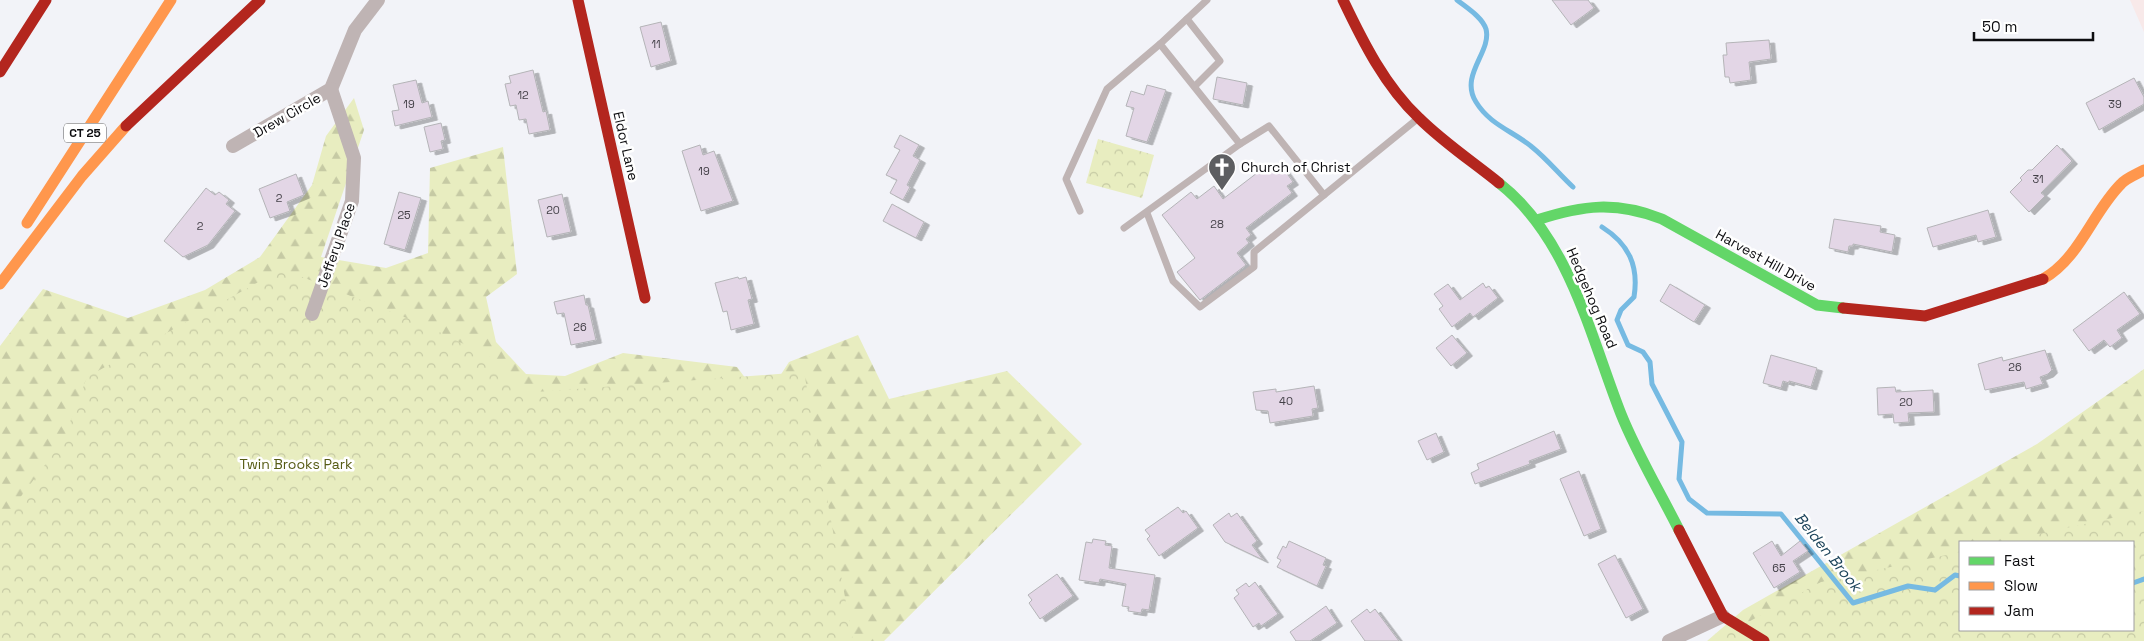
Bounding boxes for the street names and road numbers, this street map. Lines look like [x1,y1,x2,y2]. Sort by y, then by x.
street label: Drew Circle [250,89,324,141]
street label: Eldor Lane [609,110,643,182]
road number: CT 25 [64,124,106,142]
street label: Jeffery Place [313,200,359,290]
street label: Harvest Hill Drive [1713,225,1819,295]
street label: Hedgehog Road [1563,245,1621,351]

